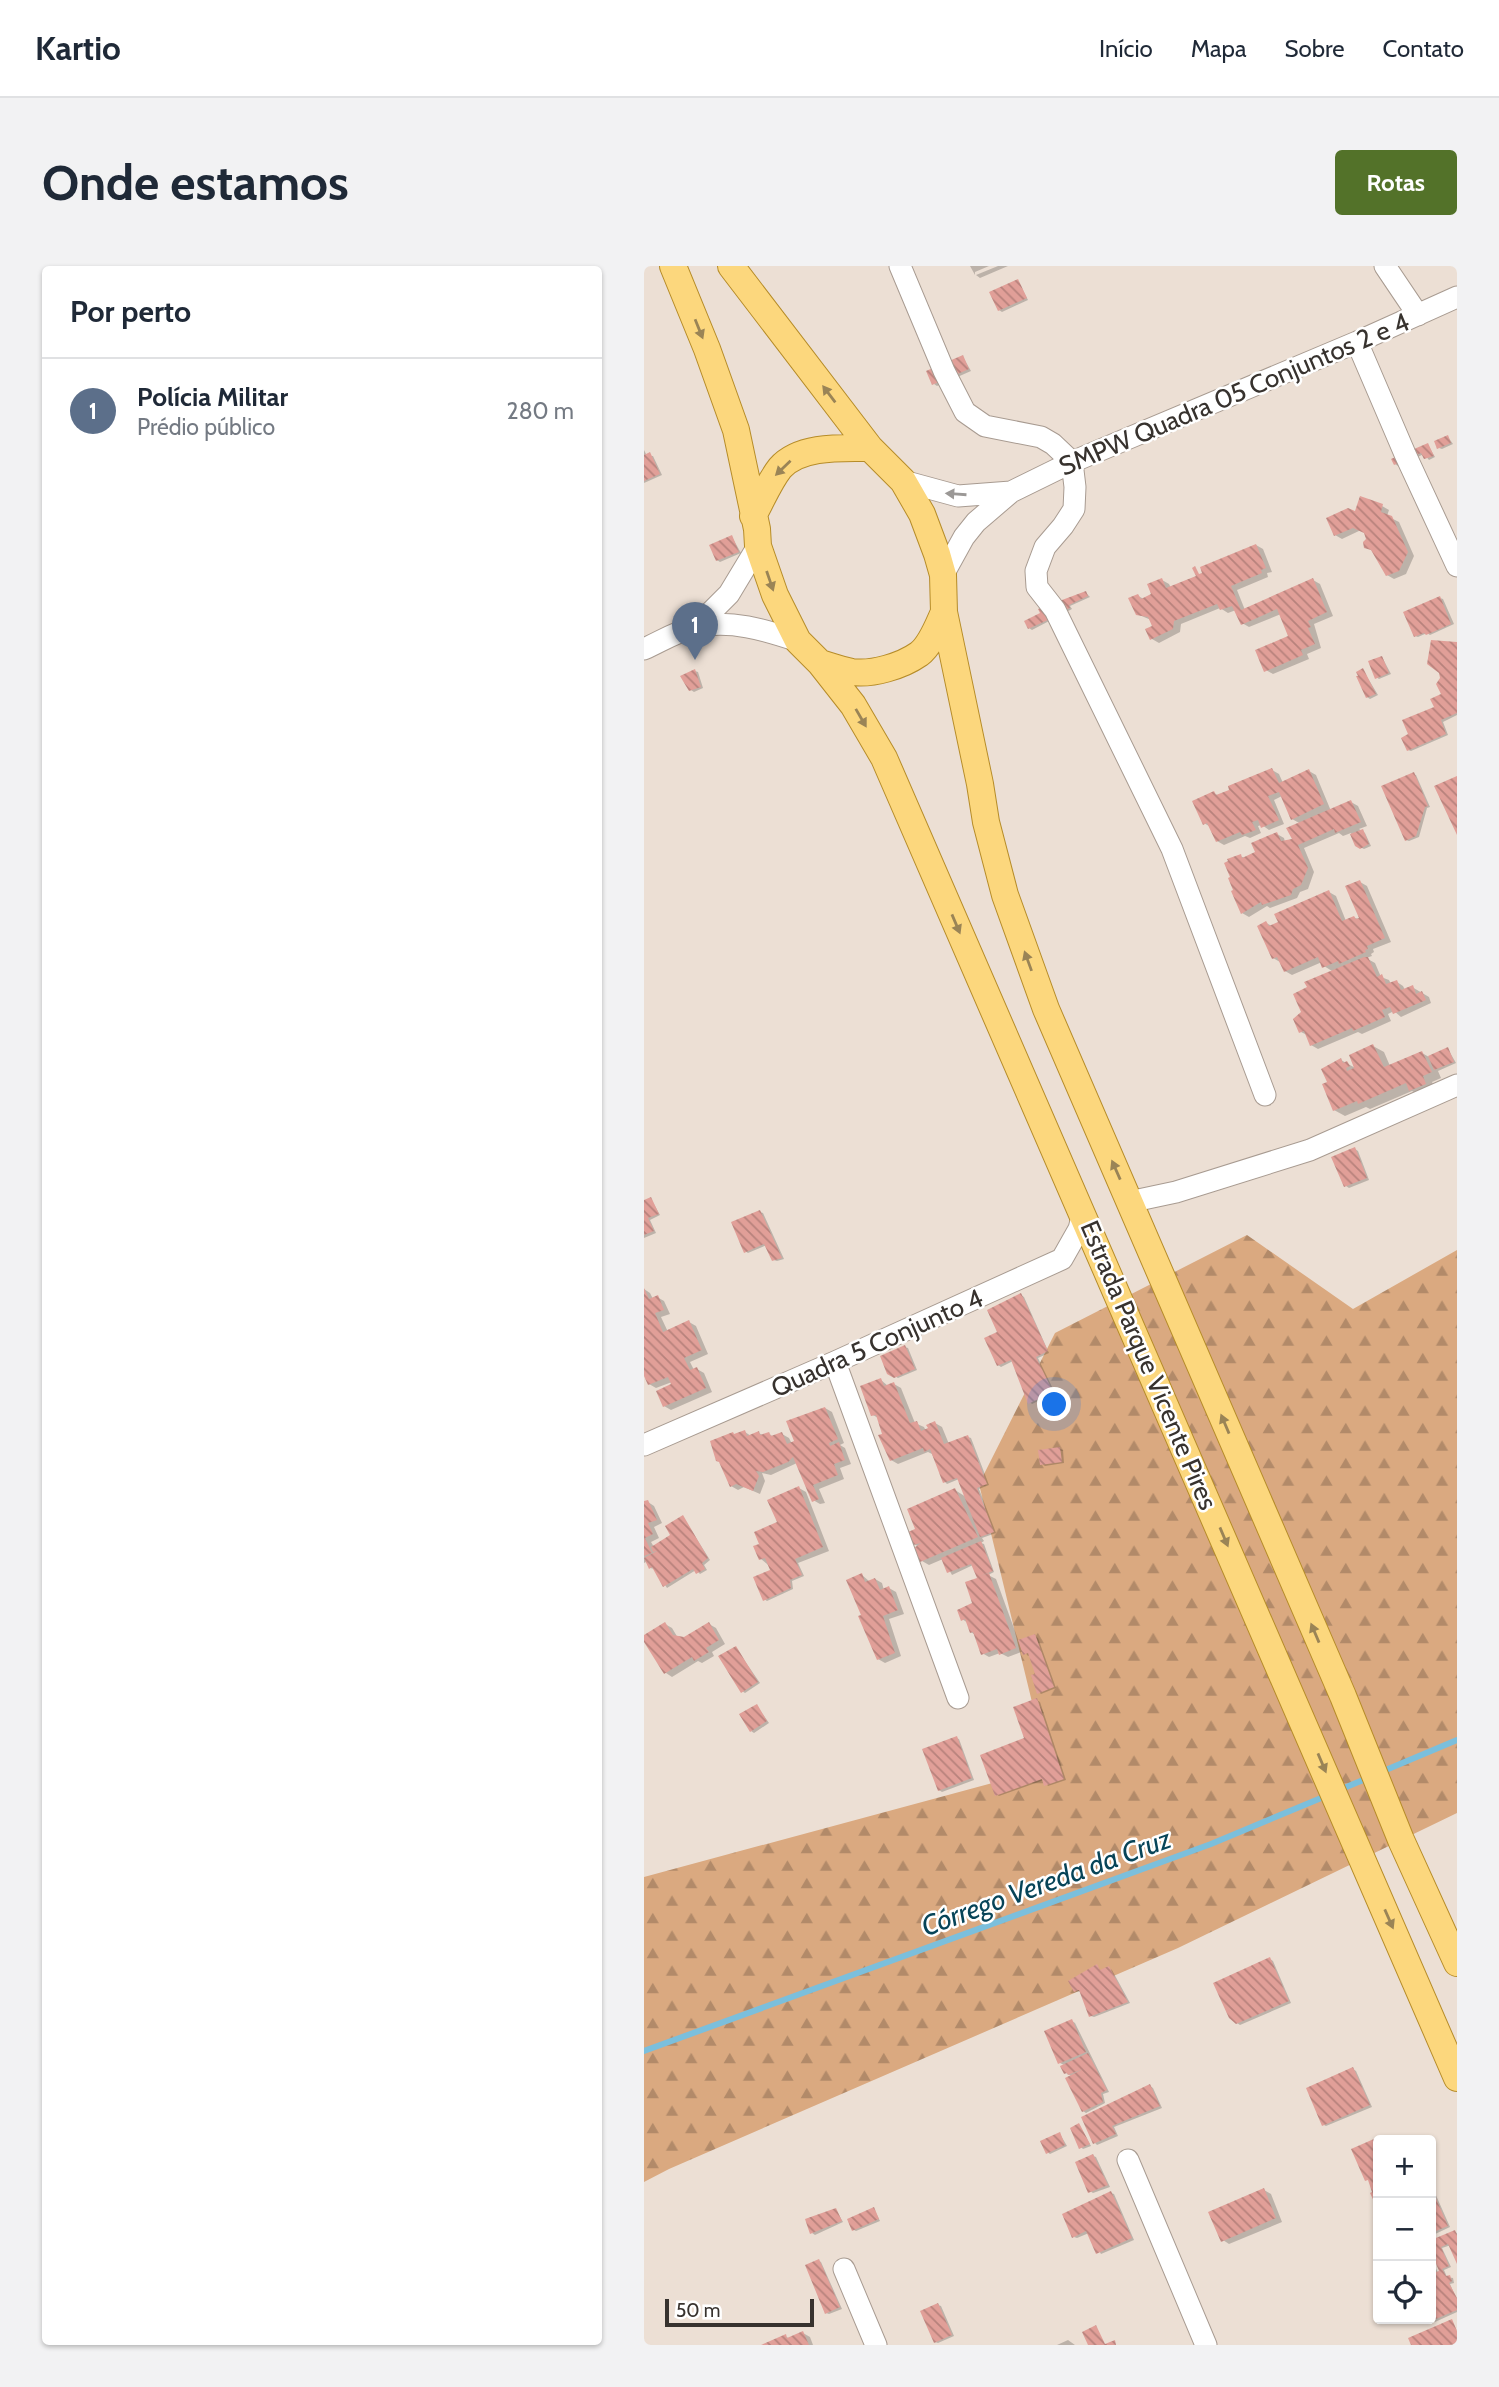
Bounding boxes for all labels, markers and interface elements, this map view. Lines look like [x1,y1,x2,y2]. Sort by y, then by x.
text: Kartio [35,28,121,68]
text: Início [1099,34,1153,63]
text: Mapa [1191,34,1246,63]
text: Sobre [1284,34,1345,63]
text: Contato [1383,34,1464,63]
button: Rotas [1335,150,1457,215]
text: Onde estamos [42,153,349,212]
text: Por perto [70,293,191,330]
street label: SMPW Quadra 05 Conjuntos 2 e 4 [1054,306,1414,482]
one-way arrow [693,319,705,339]
text: Polícia Militar [137,381,288,413]
one-way arrow [822,385,836,403]
text: 1 [89,397,97,425]
text: 280 m [507,397,574,425]
text: Prédio público [137,413,275,441]
one-way arrow [774,460,791,476]
one-way arrow [945,488,967,499]
one-way arrow [765,570,776,591]
pin: 1 [672,602,718,660]
one-way arrow [854,708,867,727]
one-way arrow [950,914,962,934]
one-way arrow [1022,950,1033,971]
one-way arrow [1110,1160,1122,1180]
street label: Estrada Parque Vicente Pires [1074,1216,1225,1515]
street label: Quadra 5 Conjunto 4 [766,1282,988,1404]
your location [1037,1387,1071,1421]
one-way arrow [1220,1413,1231,1434]
one-way arrow [1218,1526,1229,1547]
one-way arrow [1310,1622,1321,1643]
one-way arrow [1316,1753,1327,1774]
water label: Córrego Vereda da Cruz [917,1821,1176,1943]
one-way arrow [1383,1909,1395,1929]
map controls [1373,2135,1436,2324]
button: + [1373,2135,1436,2198]
button: − [1373,2198,1436,2261]
button: locate [1373,2261,1436,2324]
scale bar [665,2296,814,2328]
text: 50 m [676,2299,720,2322]

